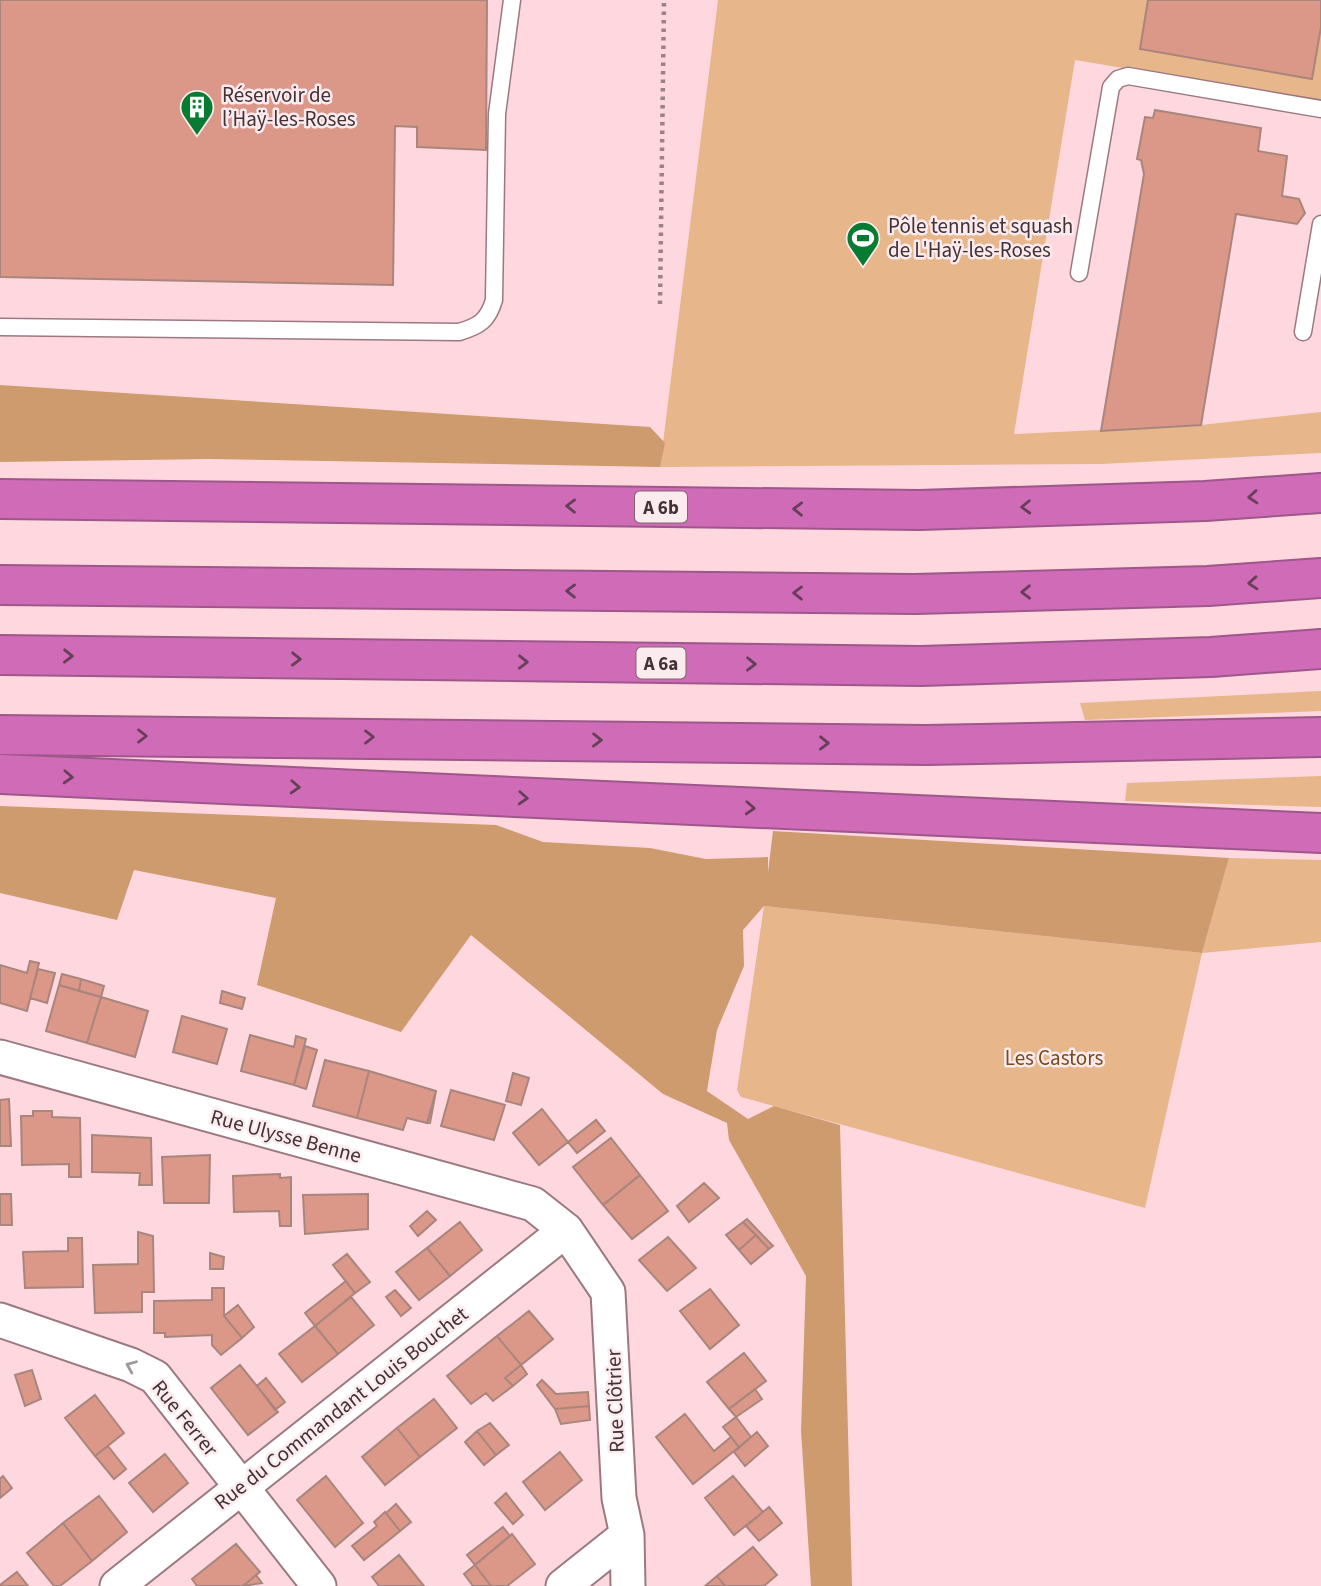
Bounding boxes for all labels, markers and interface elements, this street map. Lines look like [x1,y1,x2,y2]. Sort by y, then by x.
place label: Réservoir de l’Haÿ-les-Roses [222,80,356,134]
building icon: Réservoir de l’Haÿ-les-Roses [178,88,216,137]
place label: Pôle tennis et squash de L'Haÿ-les-Roses [888,211,1073,265]
sports icon: Pôle tennis et squash de L'Haÿ-les-Roses [844,219,882,268]
one-way arrow [1247,490,1258,505]
road number: A 6b [635,492,687,522]
one-way arrow [565,498,575,514]
one-way arrow [1020,499,1030,515]
one-way arrow [792,501,803,516]
one-way arrow [1247,575,1258,590]
one-way arrow [565,583,575,599]
one-way arrow [1020,584,1031,599]
one-way arrow [792,585,803,601]
road number: A 6a [636,648,686,678]
one-way arrow [63,649,74,664]
one-way arrow [290,652,301,667]
one-way arrow [518,654,529,670]
one-way arrow [746,656,756,672]
one-way arrow [137,728,147,744]
one-way arrow [364,729,375,745]
one-way arrow [592,732,602,748]
one-way arrow [819,735,830,751]
one-way arrow [63,769,74,784]
one-way arrow [290,780,301,795]
one-way arrow [517,790,528,805]
one-way arrow [745,801,756,816]
park label: Les Castors [1005,1043,1103,1073]
street label: Rue Ulysse Benne [207,1101,365,1171]
street label: Rue du Commandant Louis Bouchet [208,1299,474,1517]
street label: Rue Clôtrier [598,1348,632,1453]
one-way arrow [126,1360,138,1374]
street label: Rue Ferrer [145,1373,226,1463]

